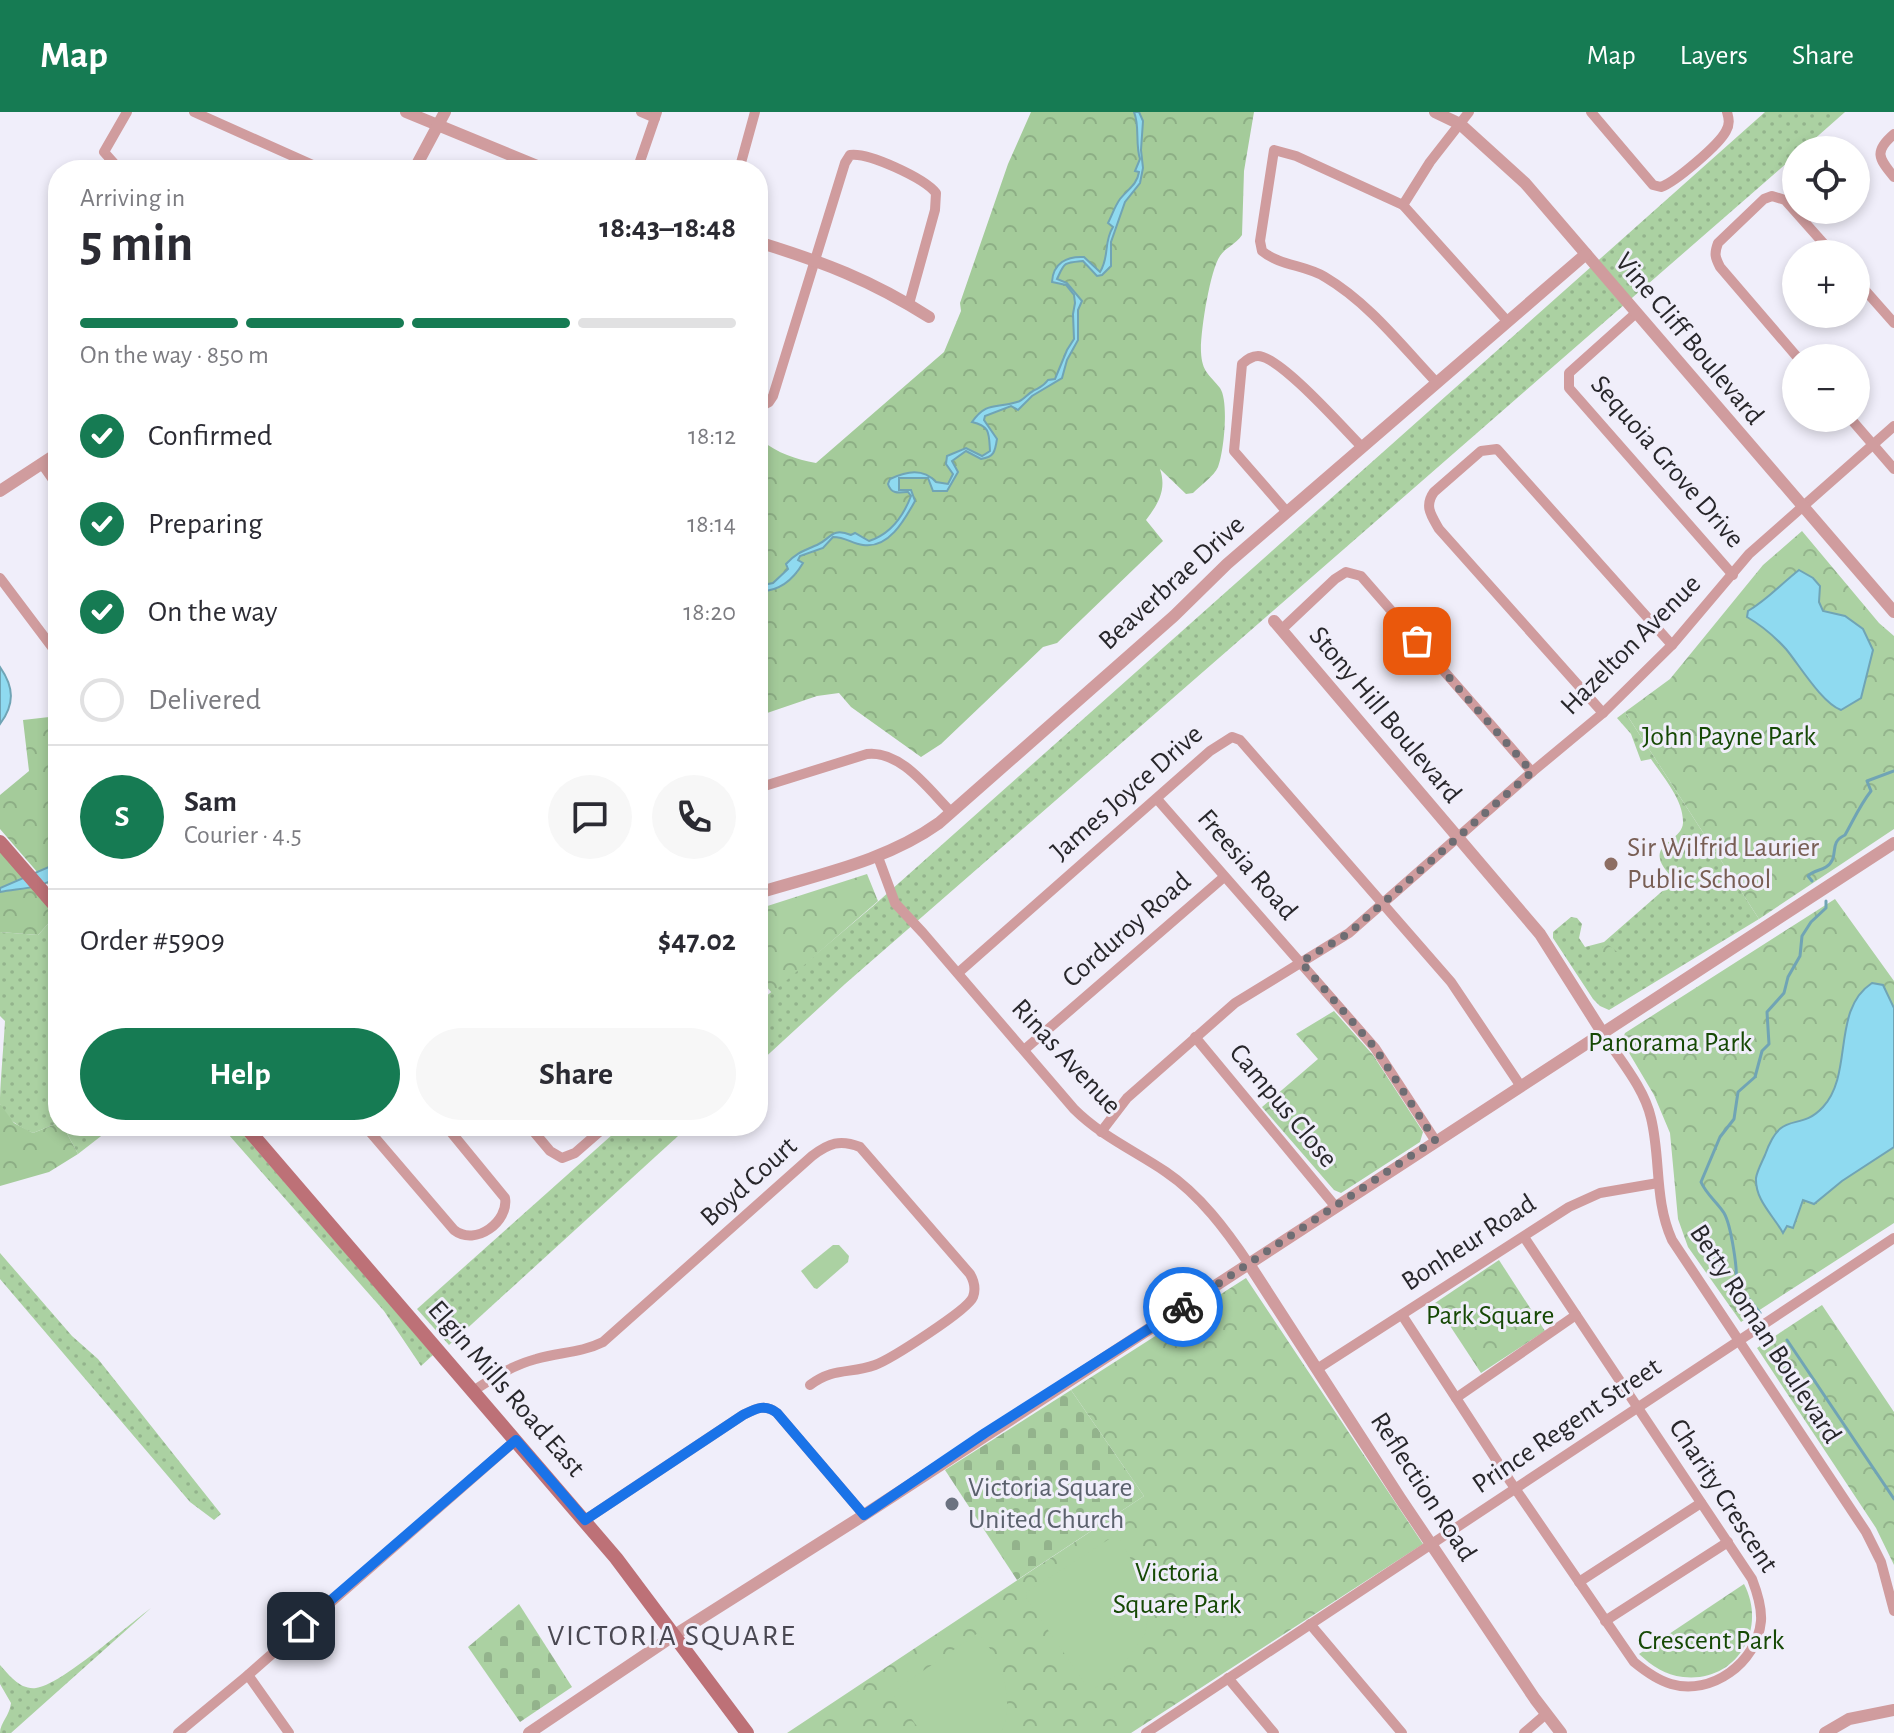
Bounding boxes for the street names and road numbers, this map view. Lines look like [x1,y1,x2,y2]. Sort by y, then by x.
street label: Vine Cliff Boulevard [1609,248,1769,430]
street label: Sequoia Grove Drive [1585,371,1749,553]
street label: Beaverbrae Drive [1094,511,1250,655]
street label: Hazelton Avenue [1556,570,1706,720]
street label: Stony Hill Boulevard [1303,622,1467,808]
street label: James Joyce Drive [1046,720,1208,866]
street label: Freesia Road [1192,804,1302,926]
street label: Corduroy Road [1058,867,1196,993]
street label: Rinas Avenue [1006,994,1126,1120]
street label: Campus Close [1224,1039,1342,1173]
street label: Boyd Court [696,1132,802,1232]
street label: Bonheur Road [1397,1189,1541,1297]
street label: Betty Roman Boulevard [1684,1220,1846,1448]
street label: Elgin Mills Road East [422,1296,590,1482]
street label: Prince Regent Street [1468,1353,1666,1499]
street label: Reflection Road [1365,1408,1481,1566]
street label: Charity Crescent [1663,1414,1783,1578]

